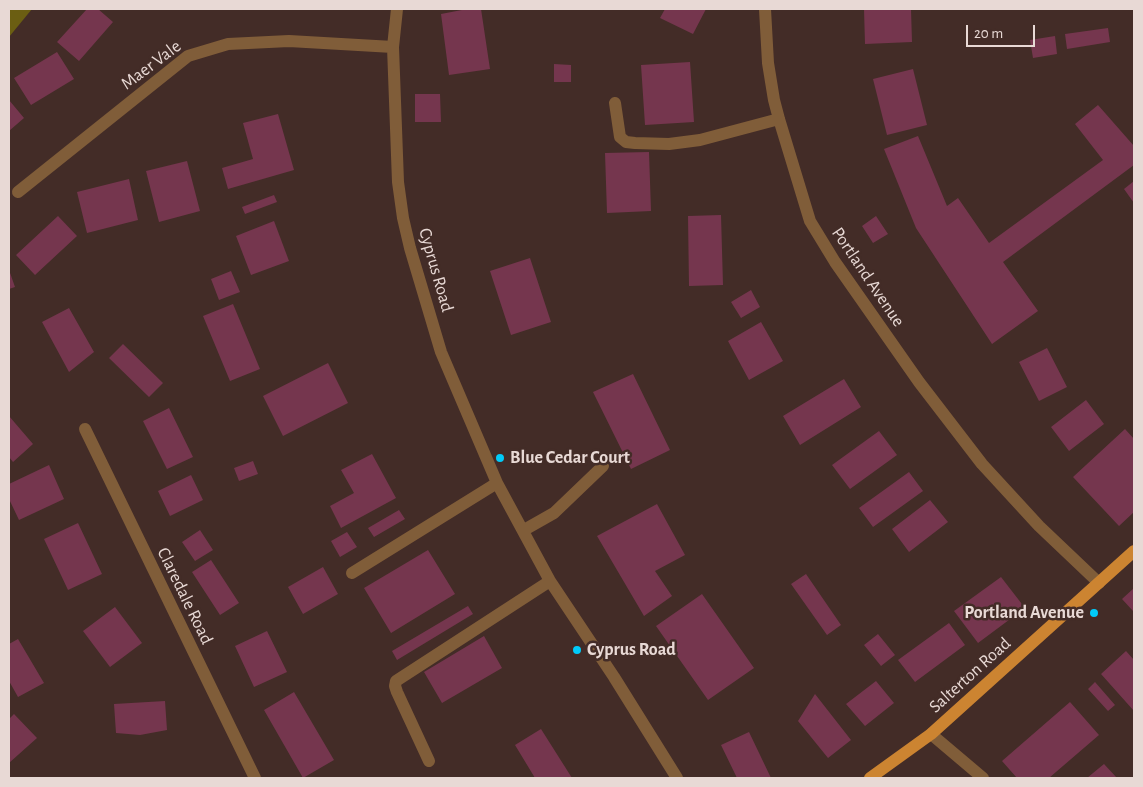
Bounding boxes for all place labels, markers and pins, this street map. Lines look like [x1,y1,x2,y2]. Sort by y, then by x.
place label: Blue Cedar Court [510,447,630,469]
marker: Blue Cedar Court [494,452,506,464]
place label: Portland Avenue [964,602,1084,624]
marker: Portland Avenue [1088,607,1100,619]
place label: Cyprus Road [587,639,676,661]
marker: Cyprus Road [571,644,583,656]

